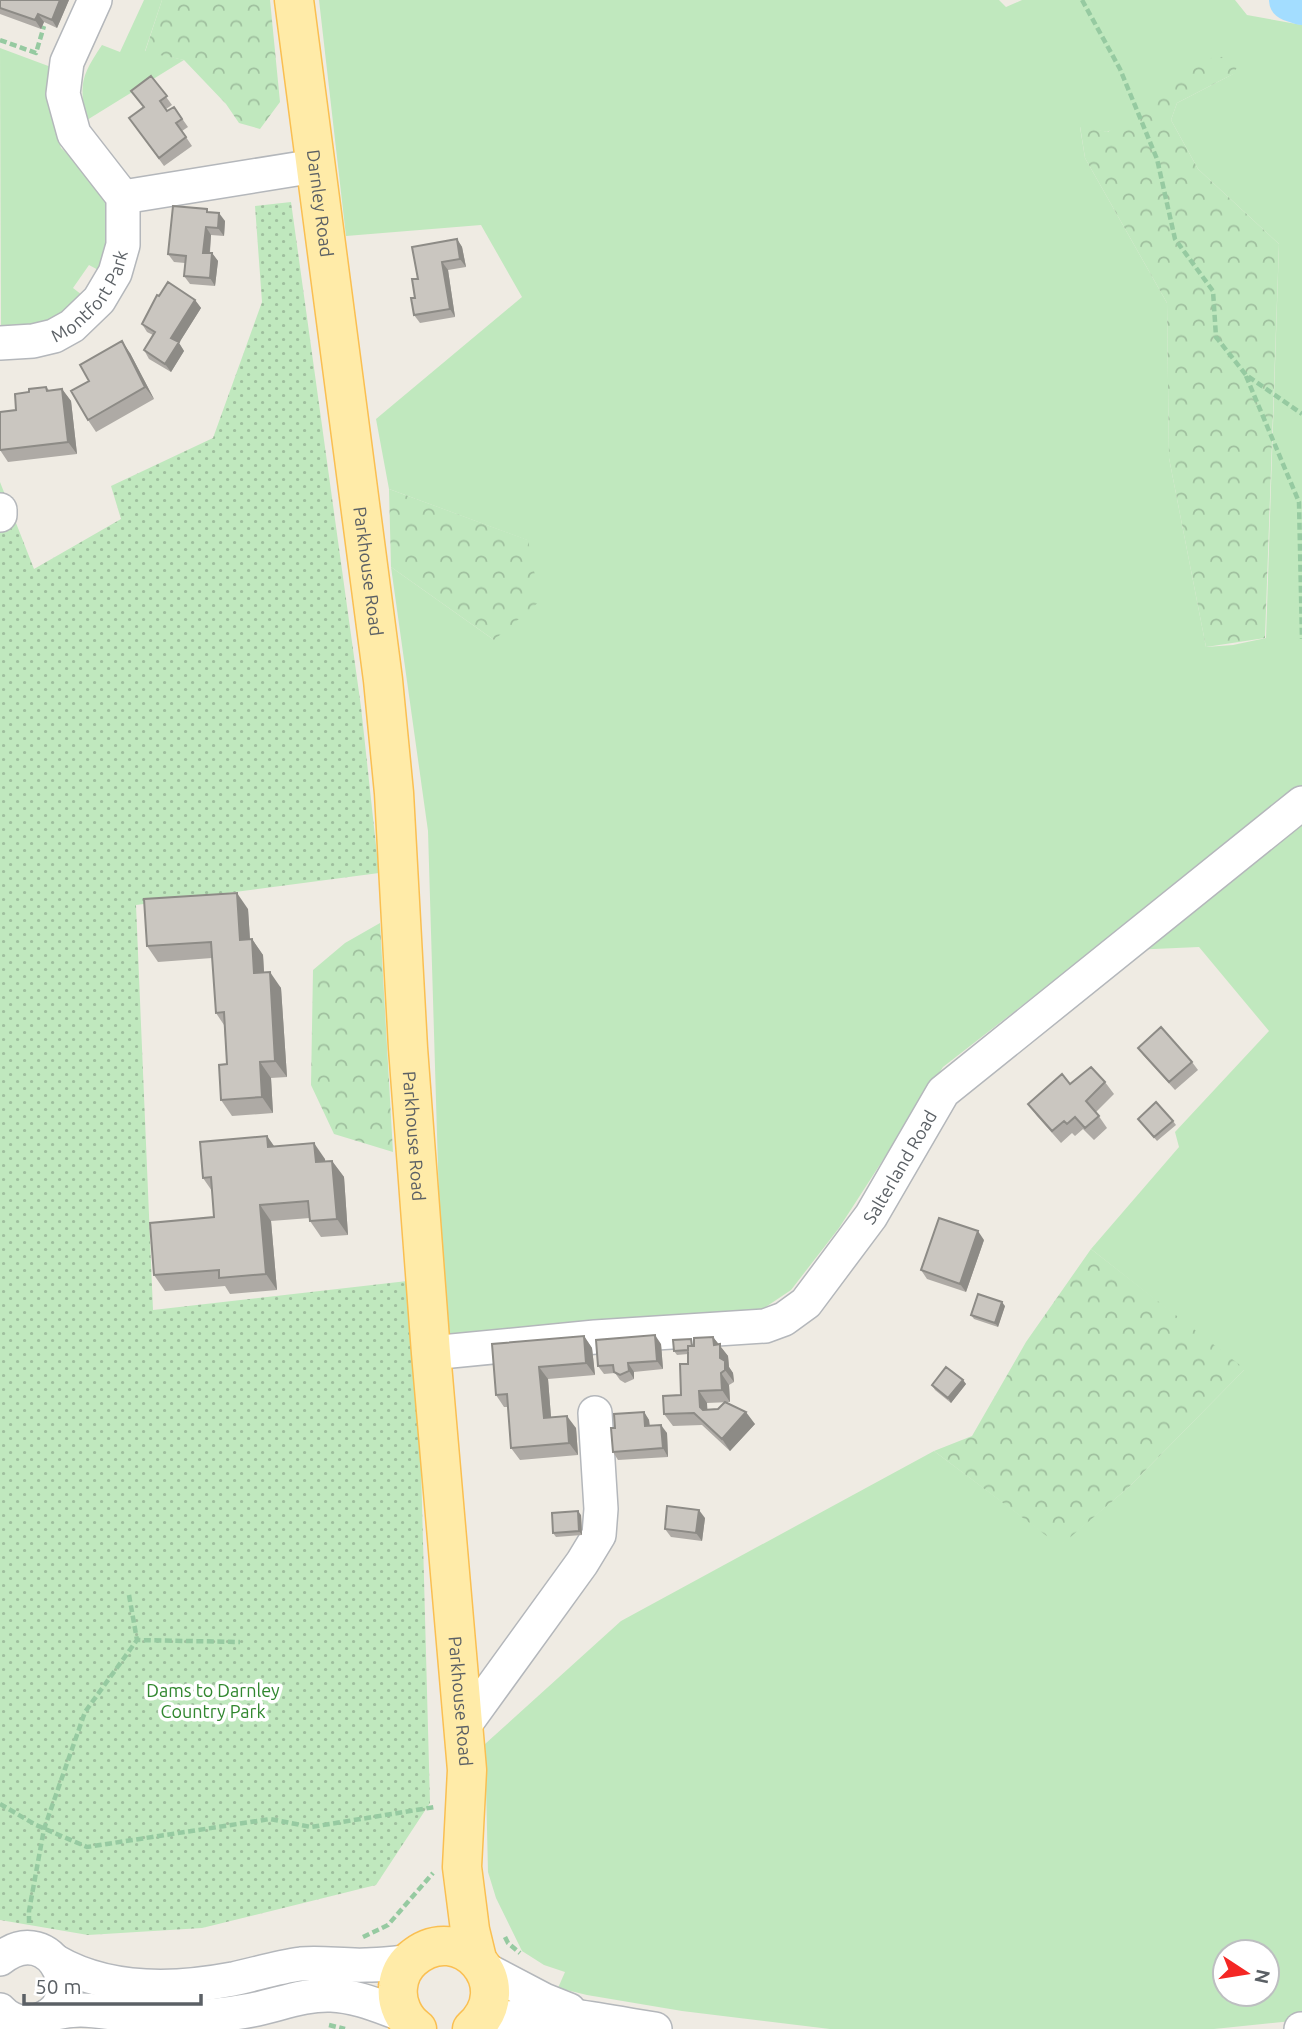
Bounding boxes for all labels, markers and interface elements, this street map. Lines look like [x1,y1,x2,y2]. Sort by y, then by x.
street label: Darnley Road [304,148,338,258]
street label: Montfort Park [47,248,131,346]
street label: Parkhouse Road [350,505,387,637]
street label: Parkhouse Road [400,1070,430,1202]
street label: Salterland Road [859,1107,940,1228]
street label: Parkhouse Road [445,1635,477,1767]
park label: Dams to Darnley Country Park [146,1680,280,1721]
north arrow [1211,1938,1281,2008]
scale bar [24,1962,201,2006]
text: N [1250,1967,1275,1986]
text: 50 m [35,1974,82,1998]

